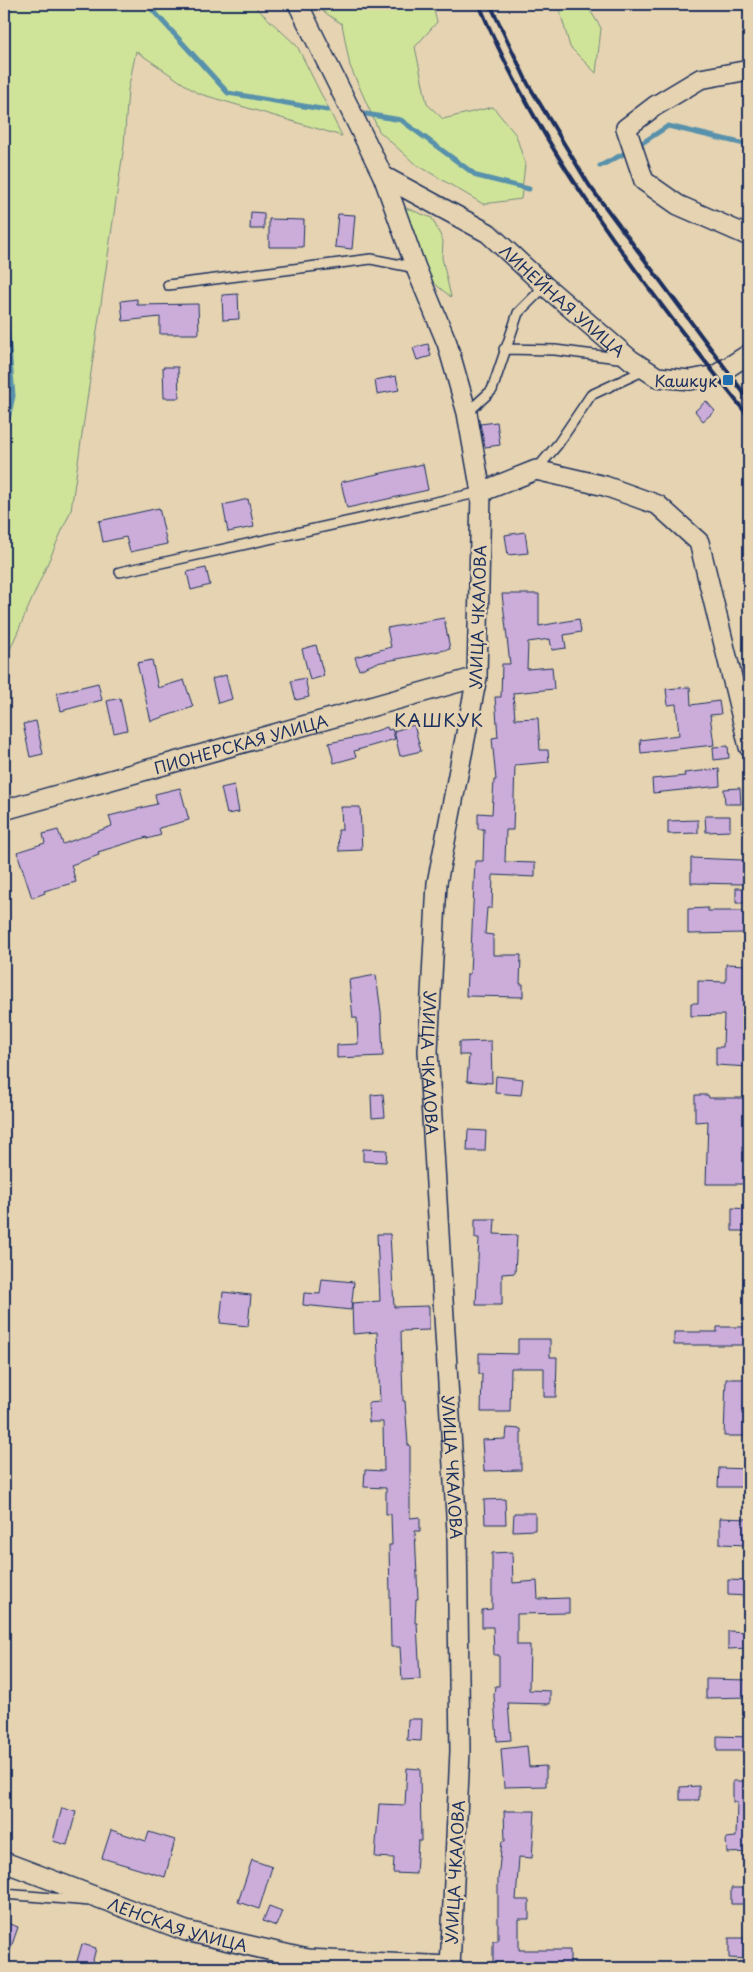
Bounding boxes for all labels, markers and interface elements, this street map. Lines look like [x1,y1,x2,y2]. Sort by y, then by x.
street label: ЛИНЕЙНАЯ УЛИЦА [495,238,631,362]
place label: Кашкук [654,368,718,392]
marker: Кашкук [721,373,735,387]
street label: УЛИЦА ЧКАЛОВА [462,544,492,689]
district label: КАШКУК [394,706,484,733]
street label: ПИОНЕРСКАЯ УЛИЦА [151,708,331,779]
street label: УЛИЦА ЧКАЛОВА [416,990,445,1136]
street label: УЛИЦА ЧКАЛОВА [437,1395,469,1540]
street label: УЛИЦА ЧКАЛОВА [438,1799,470,1945]
street label: ЛЕНСКАЯ УЛИЦА [105,1891,250,1957]

